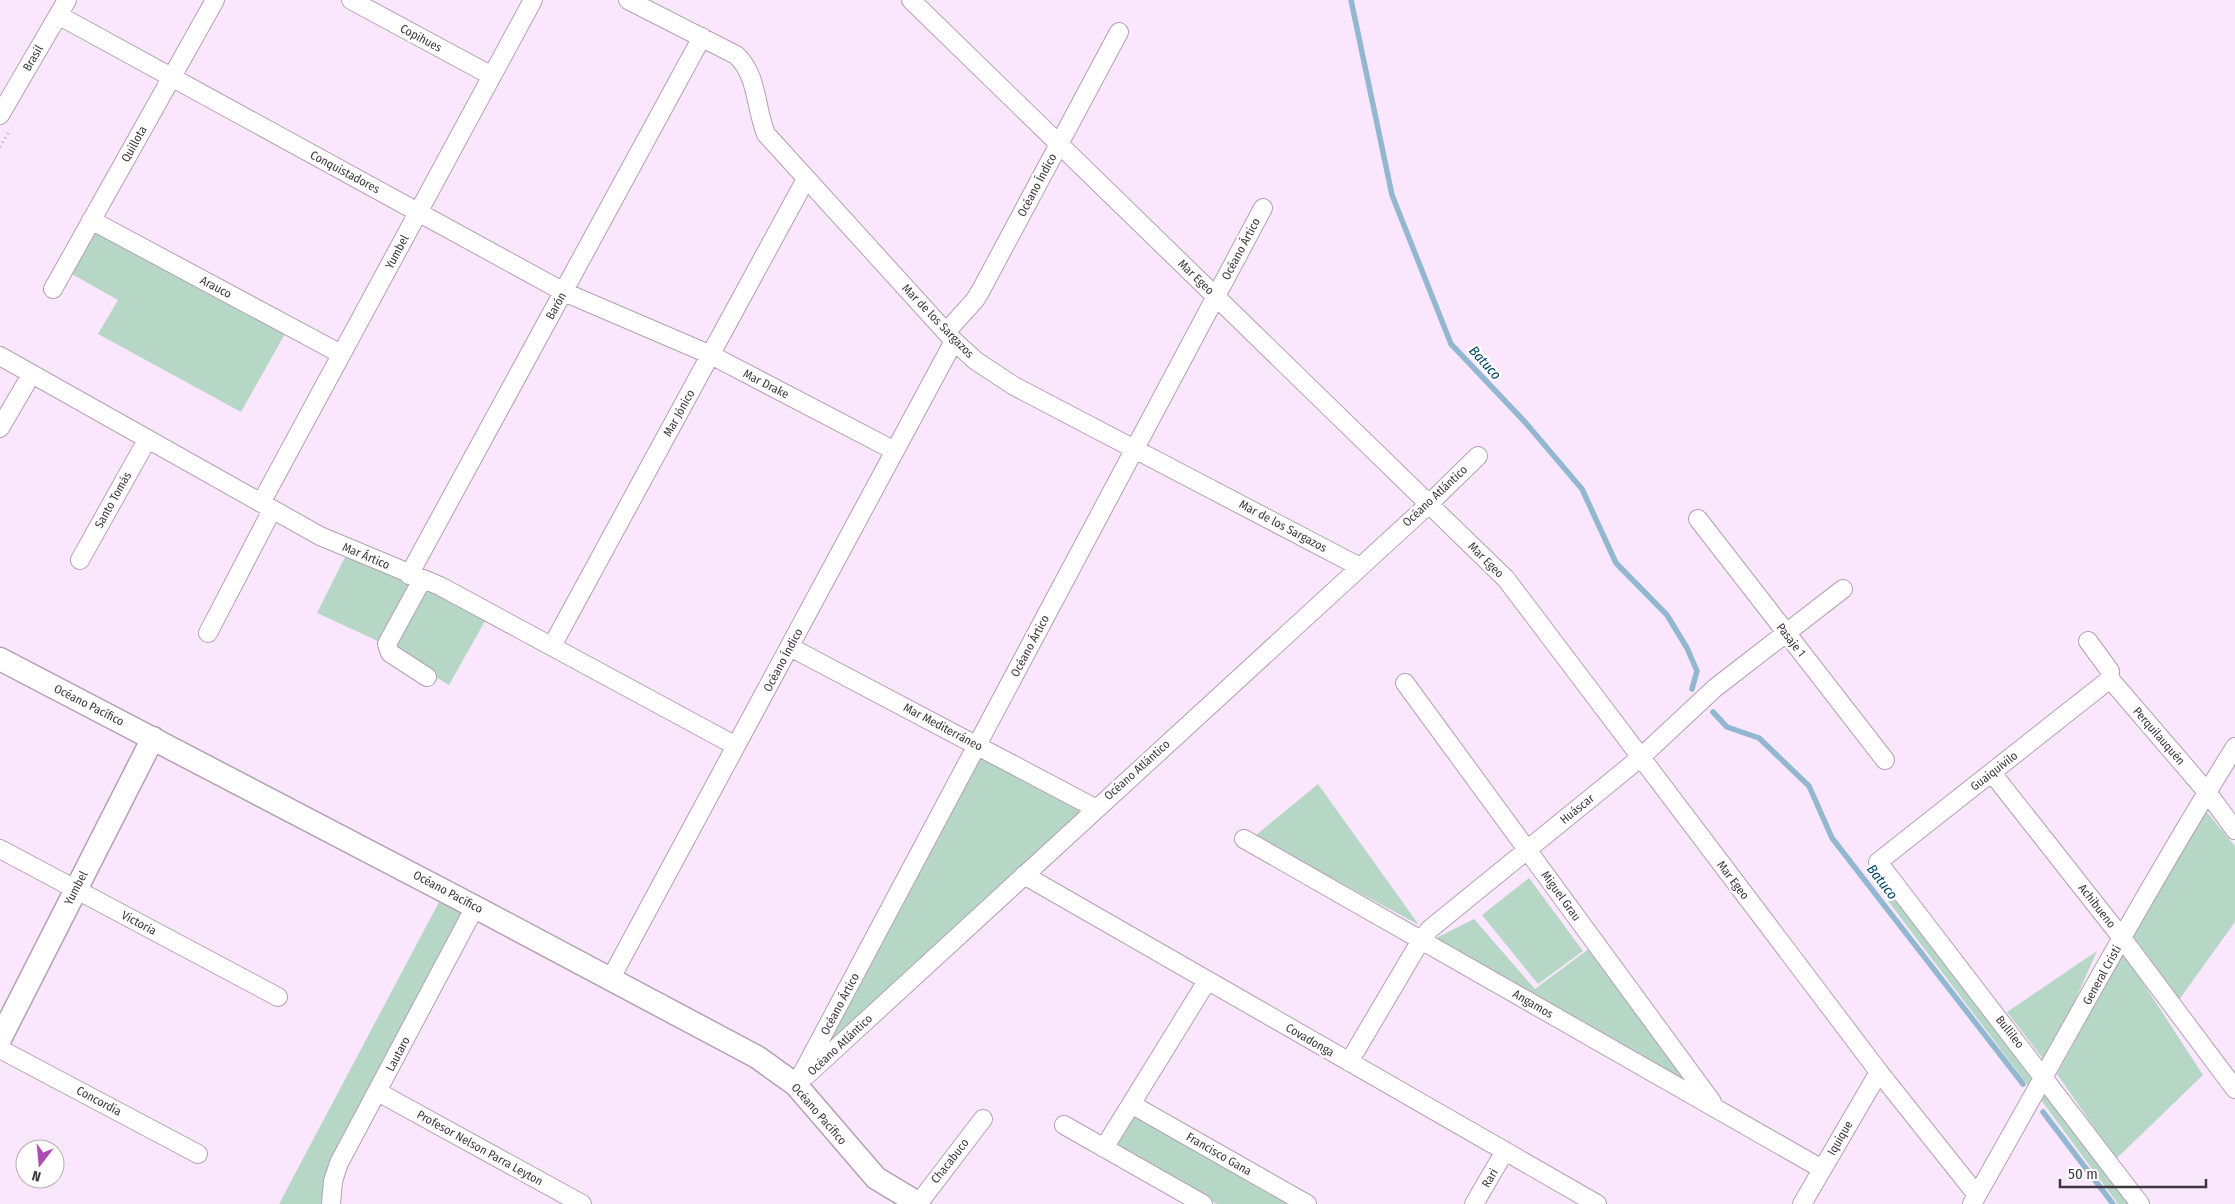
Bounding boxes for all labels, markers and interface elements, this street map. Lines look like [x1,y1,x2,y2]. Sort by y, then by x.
street label: Copihues [398,21,444,55]
street label: Brasil [20,43,46,73]
street label: Quillota [118,123,150,165]
street label: Conquistadores [308,148,382,196]
street label: Océano Índico [1014,150,1060,219]
street label: Océano Ártico [1218,215,1263,282]
street label: Yumbel [382,233,412,271]
street label: Mar Egeo [1175,257,1217,297]
street label: Arauco [198,273,234,301]
street label: Mar de los Sargazos [899,281,977,361]
street label: Barón [543,290,569,322]
water label: Batuco [1465,343,1505,383]
street label: Mar Drake [741,367,791,402]
street label: Mar Jónico [660,387,698,439]
street label: Océano Atlántico [1400,463,1470,529]
street label: Santo Tomás [92,469,134,531]
street label: Mar de los Sargazos [1237,497,1329,555]
street label: Mar Ártico [340,539,392,572]
street label: Mar Egeo [1465,539,1507,581]
street label: Océano Ártico [1007,612,1052,679]
street label: Pasaje 1 [1774,620,1808,660]
street label: Océano Índico [760,625,806,694]
street label: Océano Pacífico [52,681,126,729]
street label: Mar Mediterráneo [901,700,985,754]
street label: Perquilauquén [2130,704,2188,768]
street label: Océano Atlántico [1101,737,1173,803]
street label: Guaiquivilo [1968,748,2020,794]
street label: Huáscar [1557,791,1597,827]
street label: Mar Egeo [1714,858,1752,902]
water label: Batuco [1863,861,1901,903]
street label: Océano Pacífico [411,868,485,916]
street label: Miguel Grau [1538,868,1584,924]
street label: Yumbel [62,869,90,907]
street label: Achibueno [2075,881,2119,931]
street label: Victoria [119,908,159,938]
street label: General Cristi [2080,943,2124,1007]
street label: Océano Ártico [817,970,862,1037]
street label: Angamos [1510,987,1556,1021]
street label: Océano Atlántico [805,1012,875,1078]
street label: Bullileo [1993,1013,2027,1051]
street label: Covadonga [1283,1021,1337,1060]
street label: Lautaro [383,1034,413,1074]
street label: Océano Pacífico [789,1080,849,1148]
street label: Concordia [74,1083,124,1119]
street label: Profesor Nelson Parra Leyton [415,1107,545,1189]
street label: Iquique [1825,1118,1855,1158]
street label: Francisco Gana [1184,1130,1254,1178]
street label: Chacabuco [928,1136,972,1186]
north arrow [15,1139,65,1189]
scale bar [2060,1156,2206,1188]
text: 50 m [2068,1165,2098,1183]
street label: Rari [1479,1166,1501,1190]
text: N [30,1167,43,1185]

